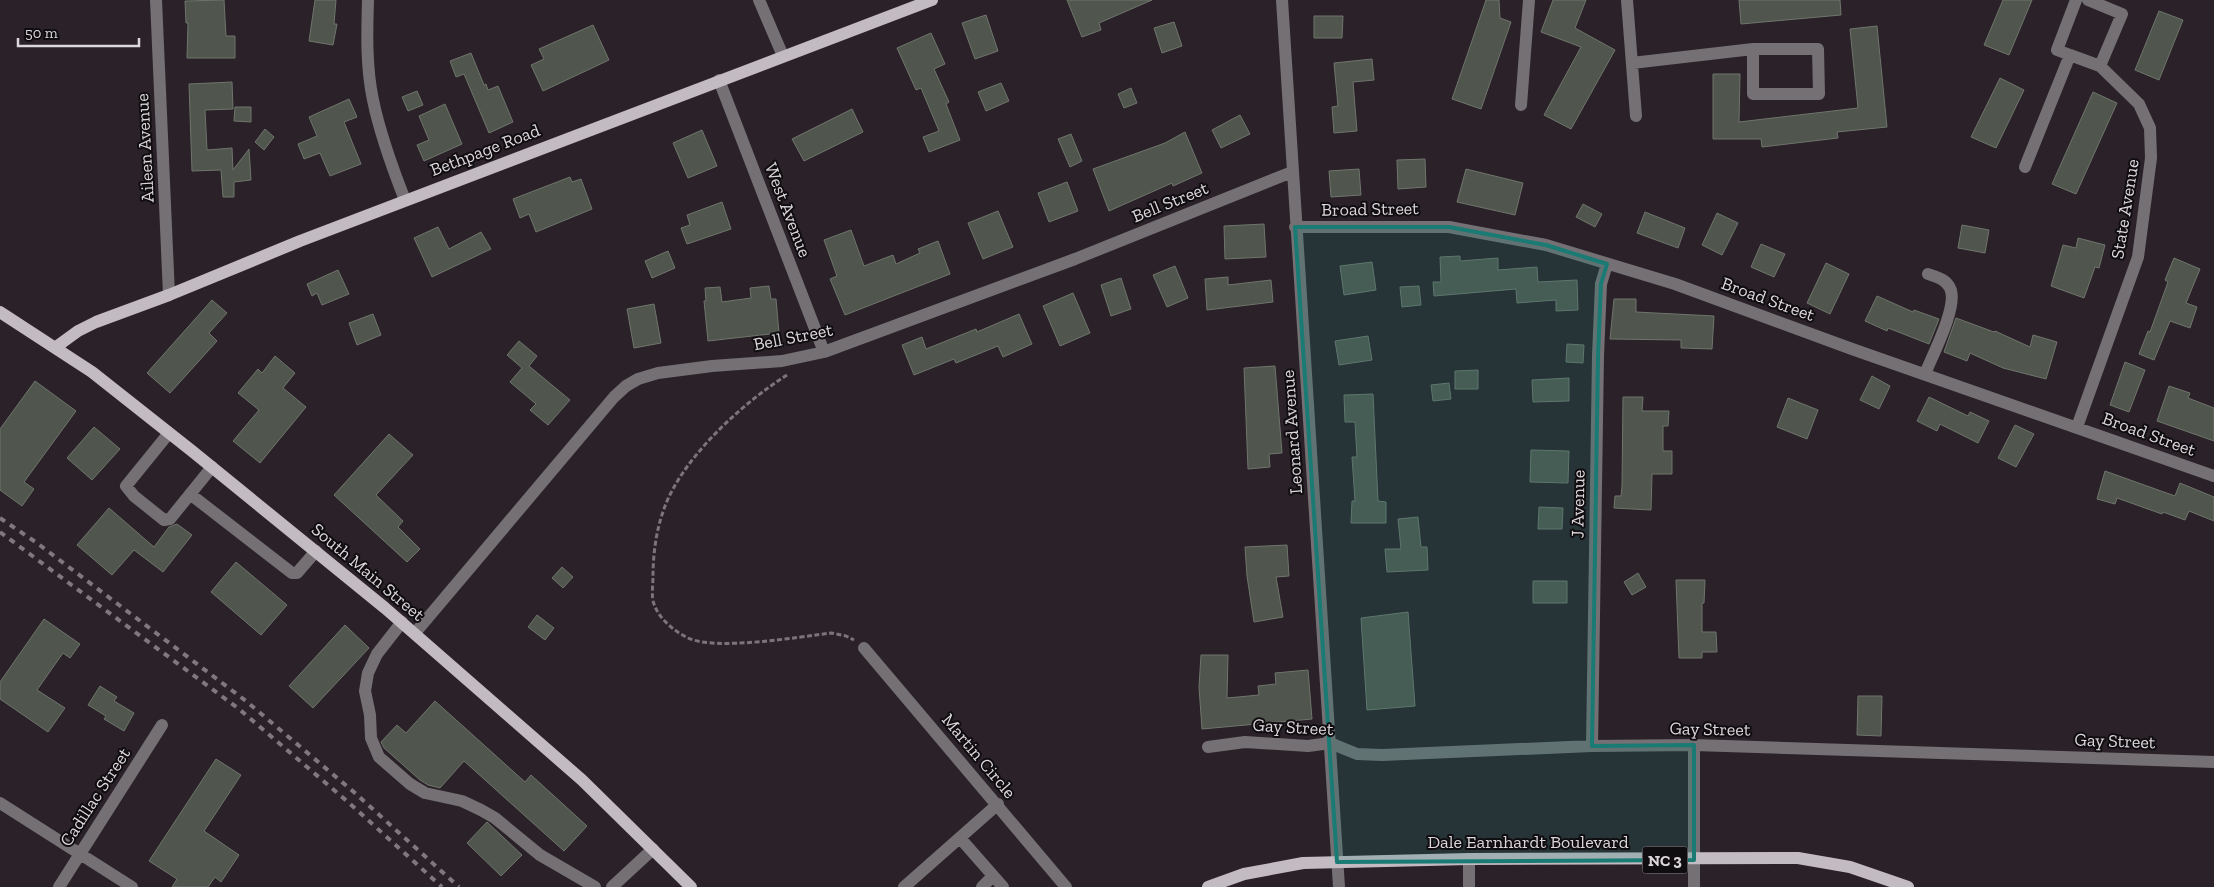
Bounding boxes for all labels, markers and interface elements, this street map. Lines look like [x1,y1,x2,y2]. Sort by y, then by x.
scale bar [18,15,139,47]
text: 50 m [25,24,58,42]
street label: Aileen Avenue [131,93,159,203]
street label: Bethpage Road [427,119,543,181]
street label: State Avenue [2106,158,2144,260]
street label: West Avenue [760,160,816,260]
street label: Bell Street [1129,177,1212,227]
street label: Broad Street [1321,197,1419,221]
street label: Broad Street [1718,272,1818,326]
street label: Bell Street [751,318,835,355]
street label: Leonard Avenue [1277,369,1307,495]
street label: Broad Street [2099,407,2199,461]
street label: J Avenue [1566,469,1590,539]
street label: South Main Street [307,518,429,626]
street label: Martin Circle [937,709,1021,803]
street label: Gay Street [1252,714,1334,740]
street label: Gay Street [1669,717,1751,741]
street label: Gay Street [2074,729,2156,753]
street label: Cadillac Street [55,743,135,851]
street label: Dale Earnhardt Boulevard [1427,831,1629,853]
road number: NC 3 [1642,846,1688,874]

